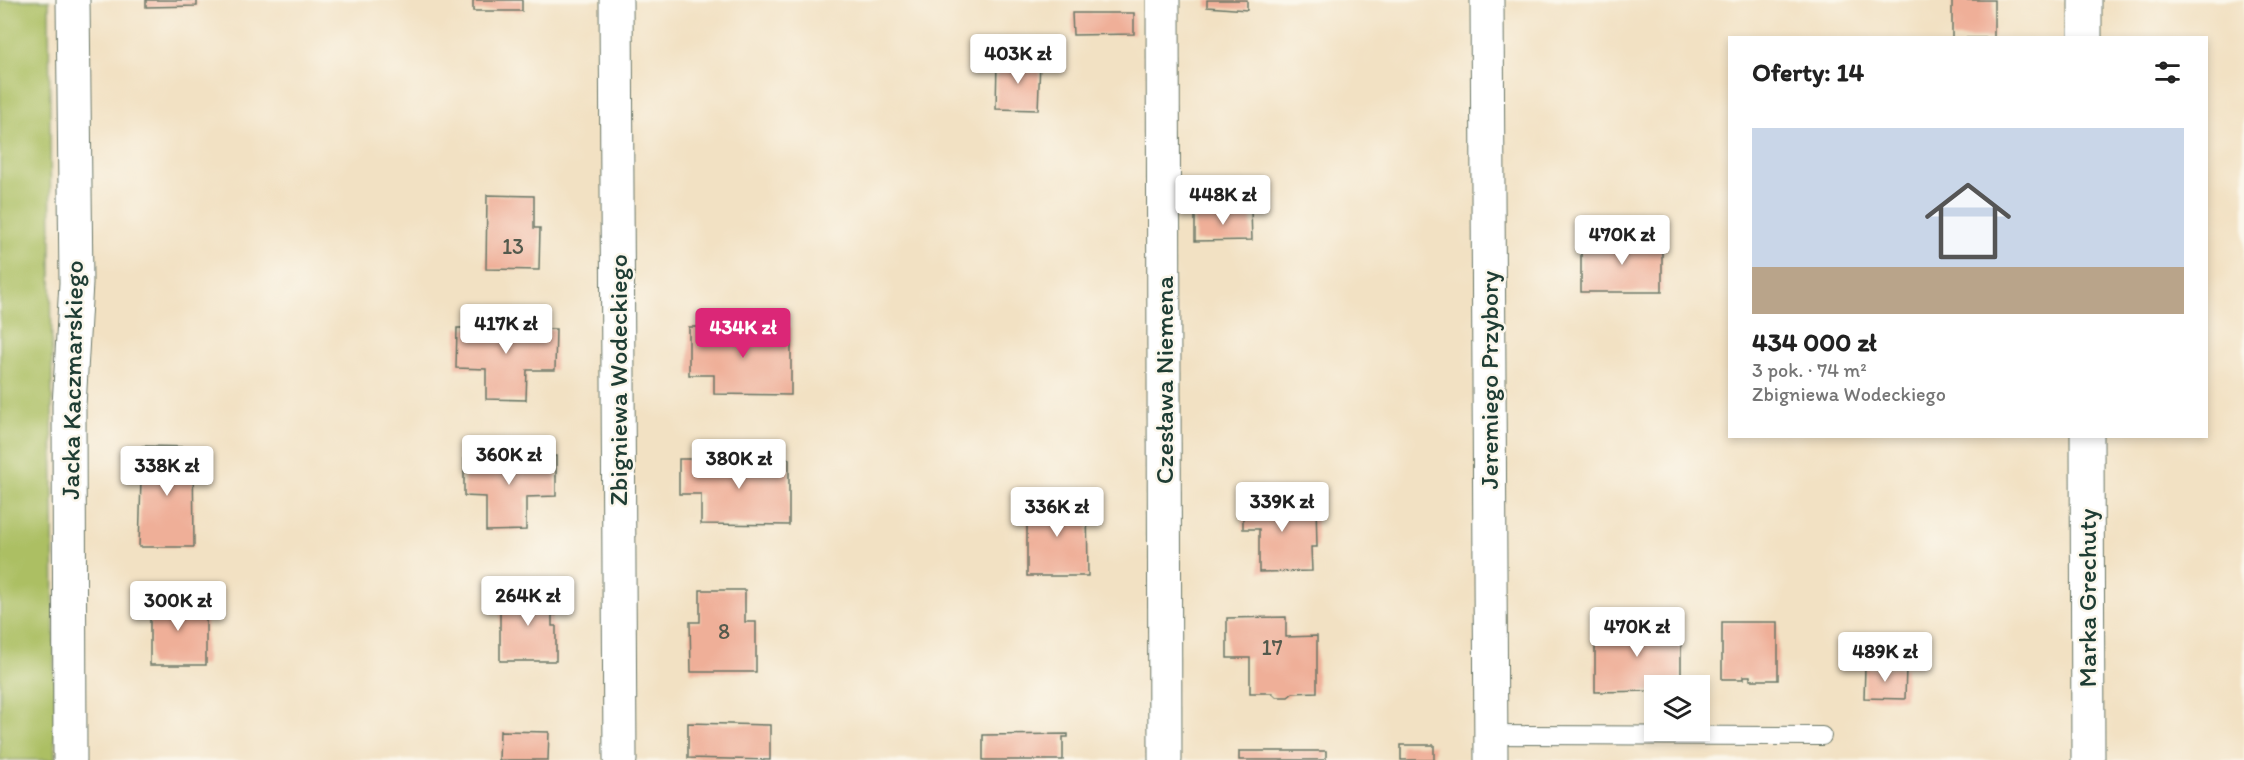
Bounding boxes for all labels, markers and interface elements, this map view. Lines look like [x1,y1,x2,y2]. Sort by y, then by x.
pin: 403K zł [963,34,1073,85]
text: 403K zł [984,41,1052,65]
text: Oferty: 14 [1752,56,1864,88]
icon: filters [2151,56,2184,89]
icon: home [1914,167,2022,275]
pin: 448K zł [1168,175,1278,226]
text: 448K zł [1189,182,1257,206]
pin: 470K zł [1567,215,1677,266]
text: 470K zł [1589,222,1655,246]
house number: 13 [502,233,524,260]
street label: Zbigniewa Wodeckiego [602,254,634,506]
street label: Jacka Kaczmarskiego [54,260,90,500]
street label: Jeremiego Przybory [1473,271,1505,489]
street label: Czesława Niemena [1148,275,1180,484]
pin: 417K zł [451,304,561,355]
pin: 434K zł [688,308,798,359]
text: 417K zł [474,311,538,335]
text: 434K zł [709,315,777,339]
text: 434 000 zł [1752,326,1877,358]
text: 3 pok. · 74 m² [1752,358,1867,382]
text: Zbigniewa Wodeckiego [1752,382,1946,406]
pin: 360K zł [454,435,564,486]
pin: 380K zł [684,439,794,490]
text: 360K zł [476,442,542,466]
pin: 338K zł [112,446,222,497]
text: 380K zł [706,446,772,470]
text: 338K zł [134,453,200,477]
pin: 339K zł [1227,482,1337,533]
pin: 336K zł [1002,487,1112,538]
text: 339K zł [1250,489,1314,513]
text: 336K zł [1025,494,1089,518]
street label: Marka Grechuty [2071,509,2103,687]
pin: 264K zł [473,576,583,627]
pin: 300K zł [123,581,233,632]
text: 264K zł [495,583,561,607]
text: 300K zł [144,588,212,612]
pin: 470K zł [1582,607,1692,658]
text: 470K zł [1604,614,1670,638]
house number: 8 [718,618,730,645]
pin: 489K zł [1830,632,1940,683]
house number: 17 [1261,634,1283,661]
text: 489K zł [1852,639,1918,663]
map controls [1644,675,1710,741]
button: layers [1644,675,1710,741]

